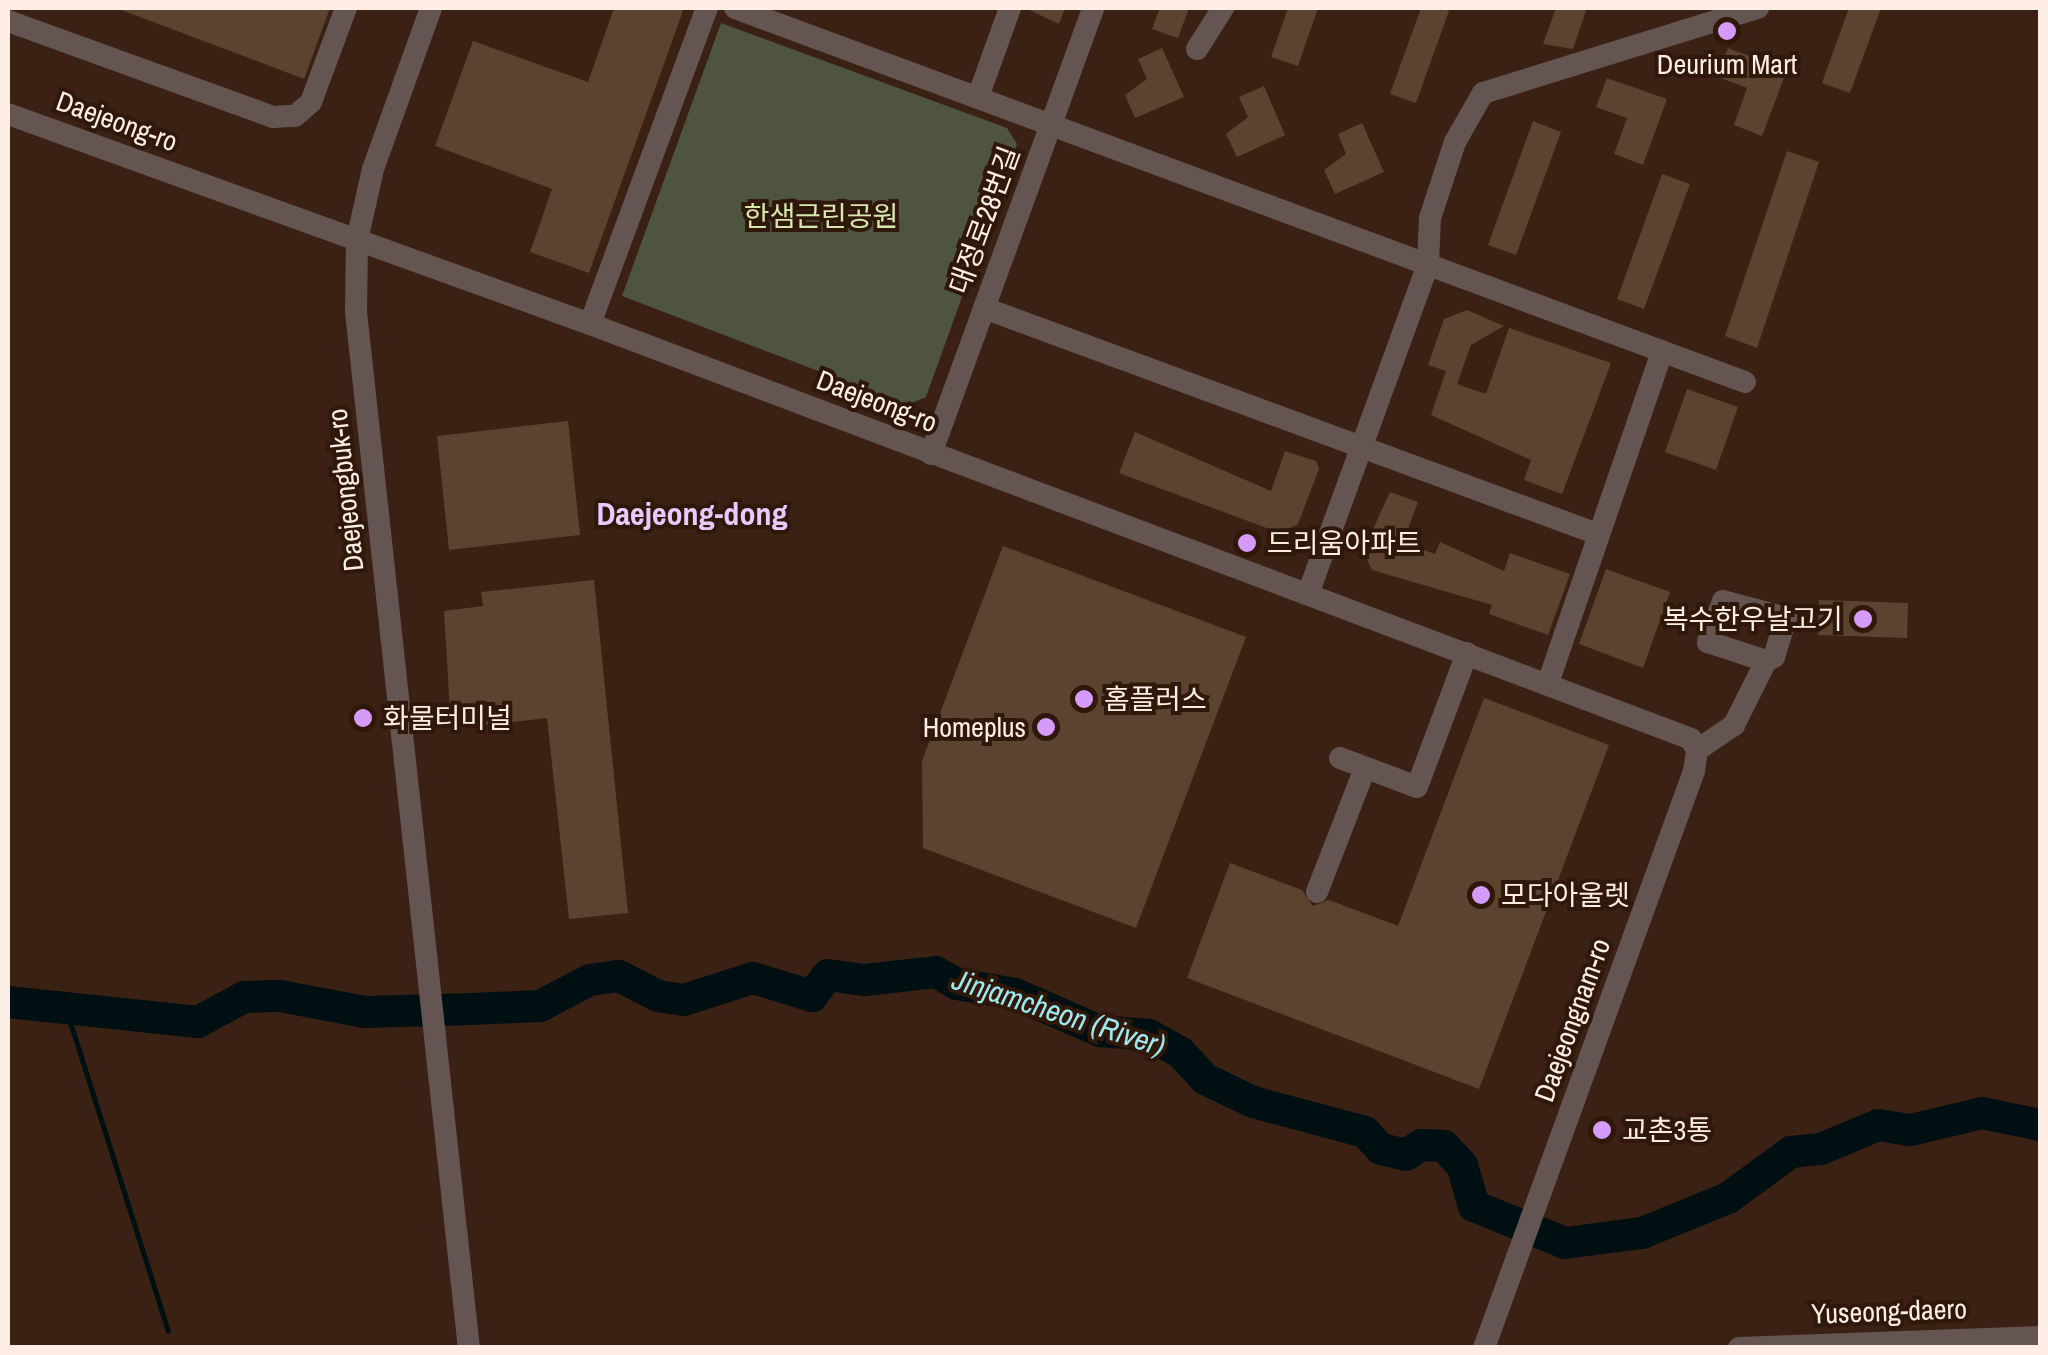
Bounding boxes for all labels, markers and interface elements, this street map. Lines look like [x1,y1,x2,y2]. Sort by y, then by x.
marker: Deurium Mart [1716,20,1738,42]
place label: Deurium Mart [1657,47,1797,81]
street label: Daejeong-ro [52,84,182,158]
street label: 대정로28번길 [942,142,1026,298]
park label: 한샘근린공원 [744,199,898,233]
street label: Daejeong-ro [812,363,942,439]
street label: Daejeongbuk-ro [320,407,370,573]
district label: Daejeong-dong [597,495,787,533]
place label: 드리움아파트 [1267,526,1422,560]
marker: 드리움아파트 [1236,532,1258,554]
place label: 복수한우날고기 [1663,602,1843,636]
marker: 복수한우날고기 [1852,608,1874,630]
place label: 홈플러스 [1104,682,1207,716]
marker: 홈플러스 [1073,688,1095,710]
place label: 화물터미널 [383,701,512,735]
marker: 화물터미널 [352,707,374,729]
place label: Homeplus [923,710,1026,744]
marker: Homeplus [1035,716,1057,738]
place label: 모다아울렛 [1501,878,1630,912]
marker: 모다아울렛 [1470,884,1492,906]
street label: Daejeongnam-ro [1527,934,1617,1106]
water label: Jinjamcheon (River) [948,961,1170,1063]
place label: 교촌3통 [1622,1113,1712,1147]
marker: 교촌3통 [1591,1119,1613,1141]
street label: Yuseong-daero [1811,1291,1967,1331]

